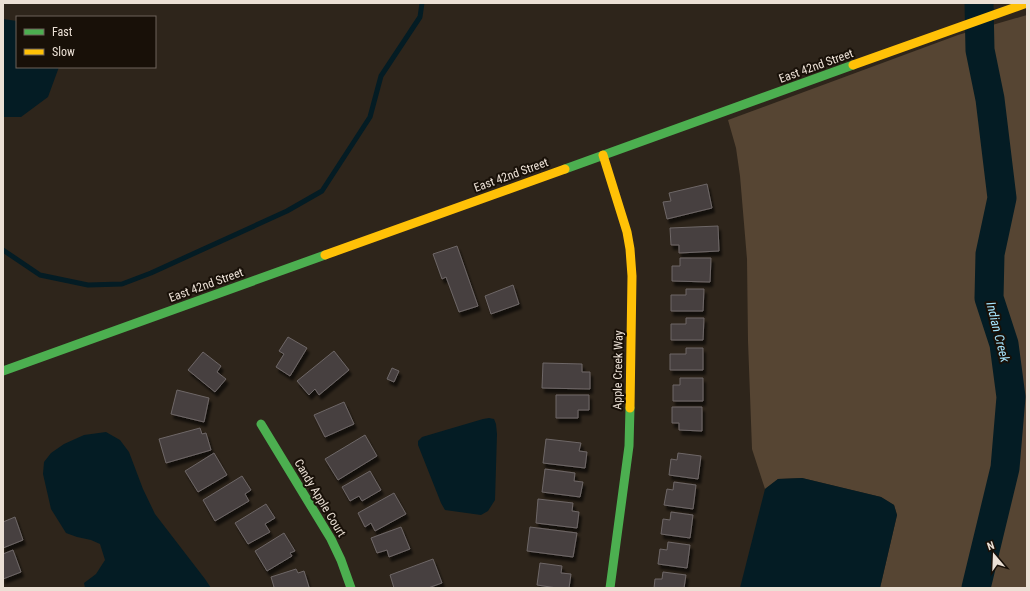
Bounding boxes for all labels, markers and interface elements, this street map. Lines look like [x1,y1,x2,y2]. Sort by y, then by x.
legend [16,16,156,68]
text: Fast [52,25,73,39]
text: Slow [52,45,75,59]
street label: East 42nd Street [777,46,855,86]
street label: East 42nd Street [472,155,550,195]
street label: East 42nd Street [167,265,245,305]
water label: Indian Creek [983,300,1013,364]
street label: Apple Creek Way [610,330,626,410]
street label: Candy Apple Court [291,457,349,540]
north arrow [974,535,1014,575]
text: N [986,539,996,553]

